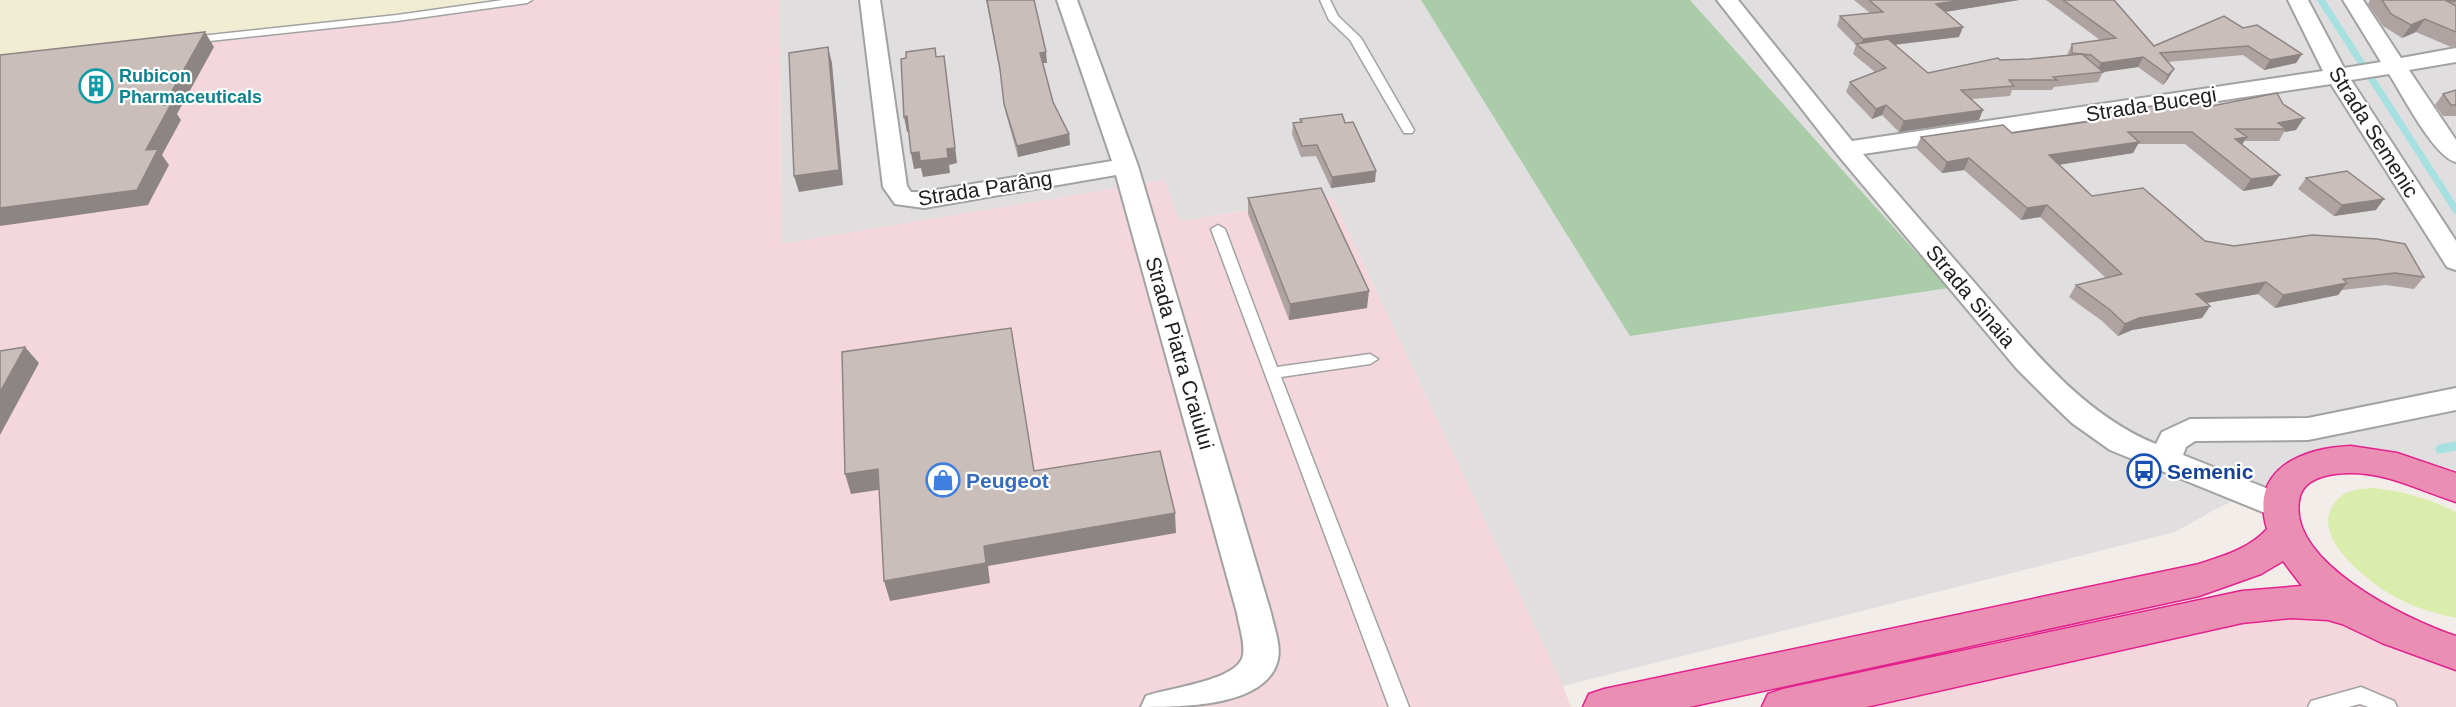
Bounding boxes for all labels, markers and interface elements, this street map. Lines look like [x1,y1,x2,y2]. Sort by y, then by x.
street label: Strada Semenic [2325,63,2423,201]
place label: Rubicon Pharmaceuticals [119,66,262,107]
building icon: Rubicon Pharmaceuticals [78,68,114,104]
street label: Strada Bucegi [2084,82,2218,126]
street label: Strada Parâng [916,166,1054,210]
street label: Strada Sinaia [1922,240,2021,352]
street label: Strada Piatra Craiului [1141,254,1219,452]
bus stop icon: Semenic [2126,453,2162,489]
place label: Semenic [2167,460,2254,483]
shop icon: Peugeot [925,462,961,498]
place label: Peugeot [966,469,1049,492]

